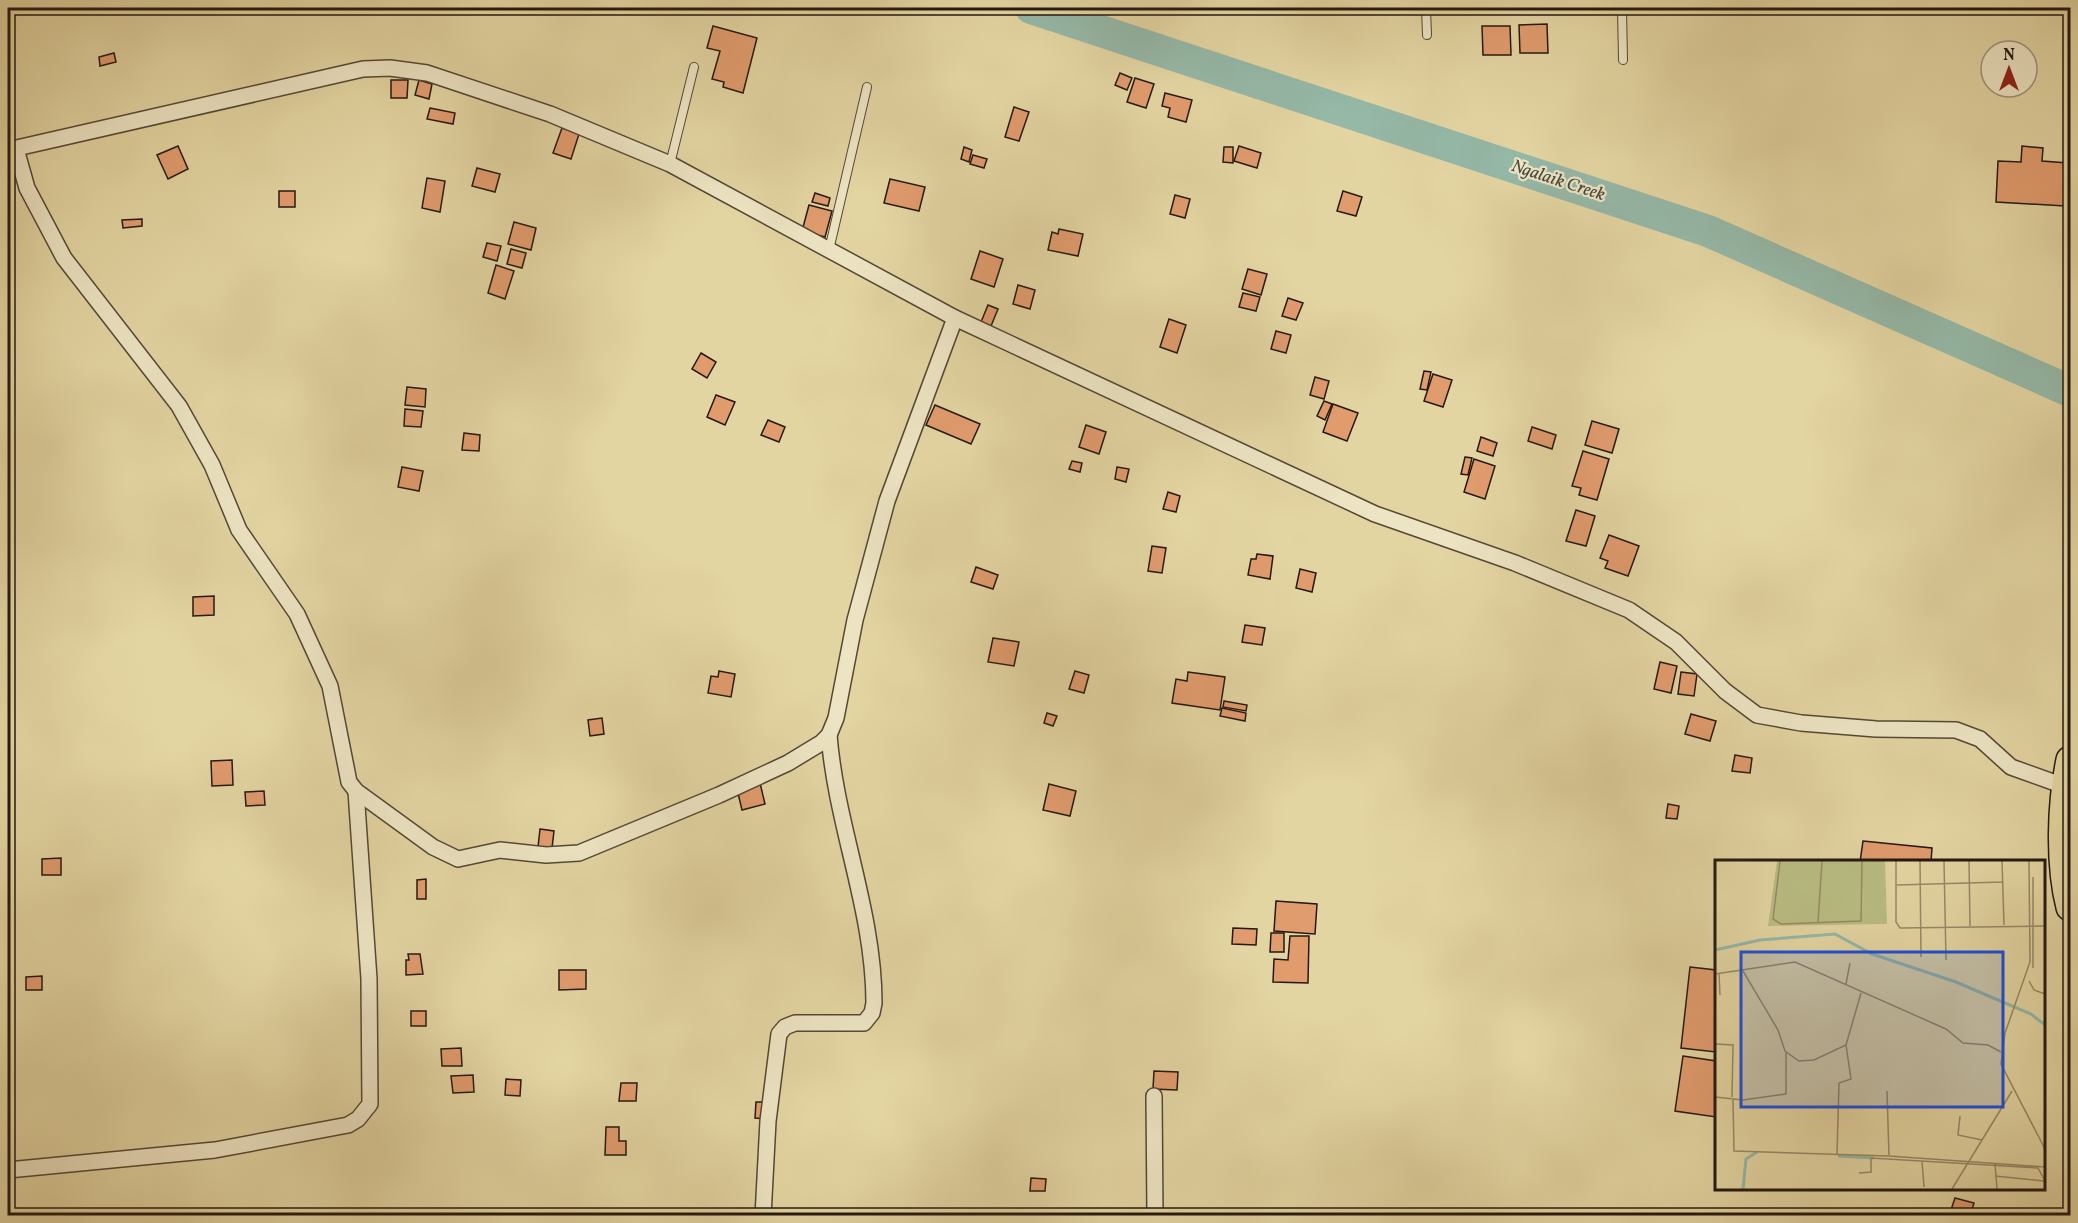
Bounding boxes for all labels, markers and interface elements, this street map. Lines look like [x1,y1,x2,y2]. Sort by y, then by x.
north arrow [1979,39,2039,99]
text: N [2003,45,2015,67]
water label: Ngalaik Creek [1508,154,1608,208]
inset map [1715,860,2045,1190]

